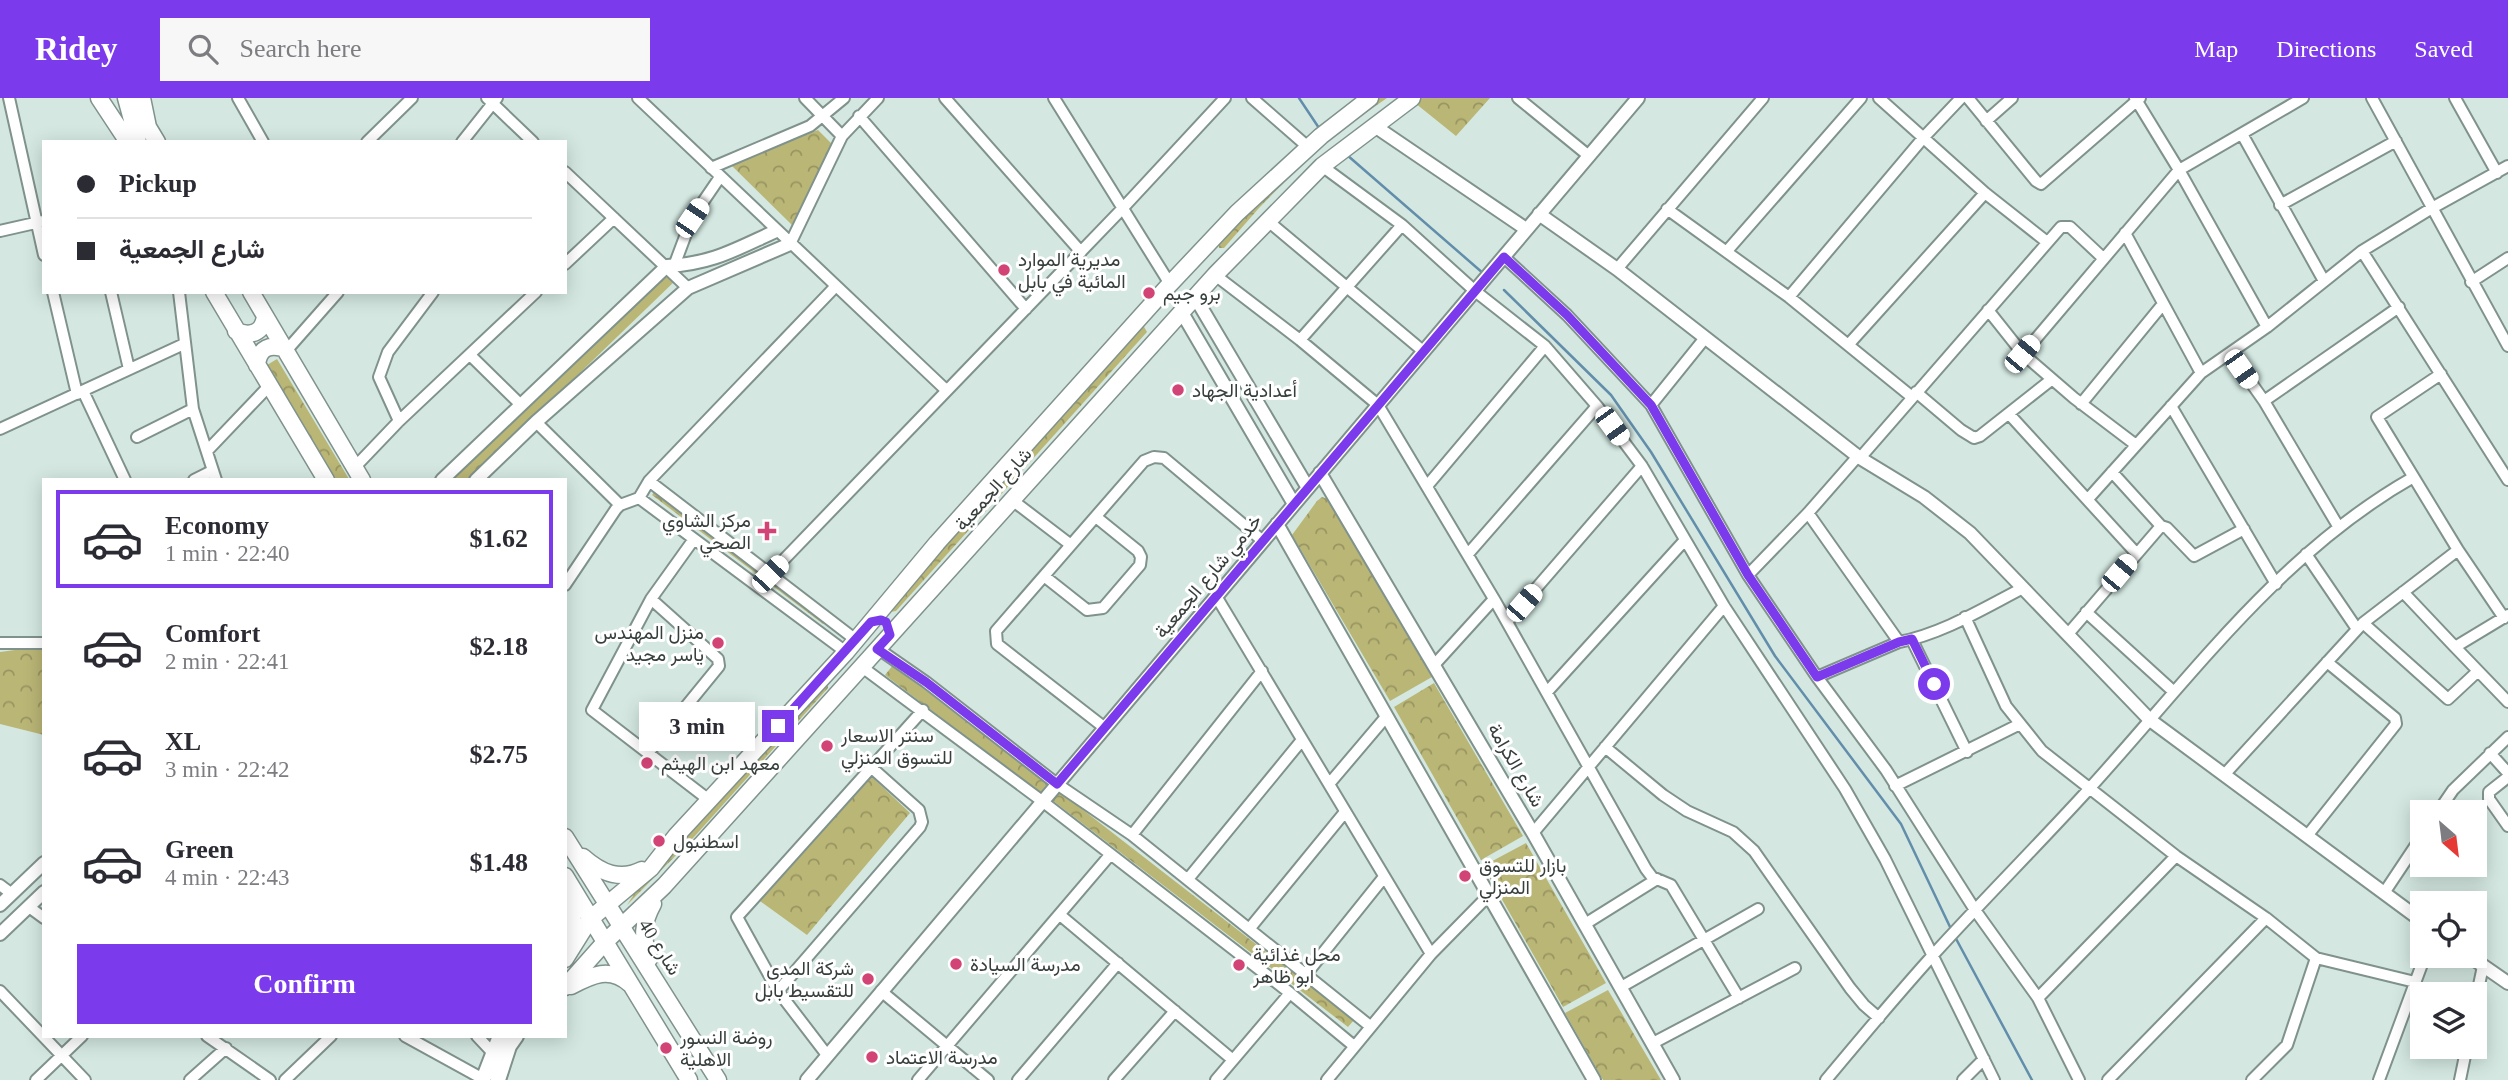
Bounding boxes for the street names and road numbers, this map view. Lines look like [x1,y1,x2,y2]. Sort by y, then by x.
street label: شارع الجمعية [950,443,1037,536]
street label: خدمي شارع الجمعية [1150,510,1270,645]
street label: شارع الكرامة [1482,719,1548,812]
street label: شارع 40 [633,915,685,980]

